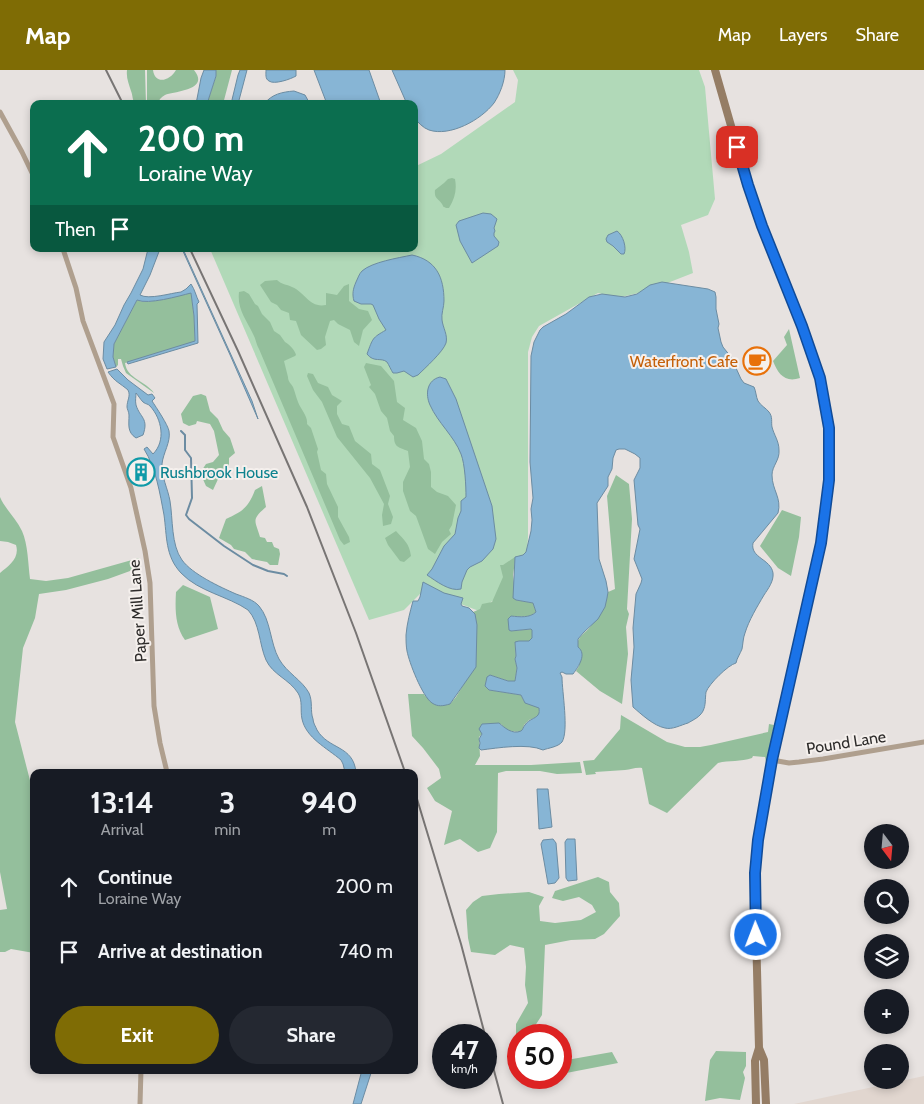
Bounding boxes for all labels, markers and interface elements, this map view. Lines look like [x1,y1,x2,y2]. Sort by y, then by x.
text: Map [25,21,71,50]
text: Map [718,24,751,46]
text: Layers [779,24,828,46]
text: Share [856,24,899,46]
text: 200 m [138,117,244,160]
icon: ahead [55,120,120,185]
pin [716,126,758,168]
icon: arrive [723,133,751,161]
text: Loraine Way [138,160,253,187]
icon: arrive [106,215,134,243]
text: Then [55,218,96,241]
cafe icon: Waterfront Cafe [742,346,772,376]
place label: Waterfront Cafe [630,352,738,371]
building icon: Rushbrook House [126,457,156,487]
place label: Rushbrook House [160,463,278,482]
street label: Paper Mill Lane [124,559,151,663]
street label: Pound Lane [805,727,887,758]
text: 13:14 [90,784,154,821]
text: 3 [219,784,236,821]
text: 940 [301,784,358,821]
text: Arrival [101,820,143,839]
text: min [214,820,241,839]
text: m [322,820,336,839]
north arrow [864,824,909,869]
map controls [864,824,909,1089]
text: Continue [98,866,172,889]
icon: ahead [55,873,83,901]
text: 200 m [336,875,393,898]
button: search [864,879,909,924]
text: Loraine Way [98,889,181,908]
position arrow [729,908,781,960]
button: layers [864,934,909,979]
icon: arrive [55,938,83,966]
text: Arrive at destination [98,940,262,963]
text: 740 m [339,940,393,963]
button: + [864,989,909,1034]
button: Exit [55,1006,219,1064]
button: Share [229,1006,393,1064]
speed limit sign: 50 [507,1024,572,1089]
text: 47 [450,1035,479,1065]
button: − [864,1044,909,1089]
text: km/h [451,1061,478,1076]

